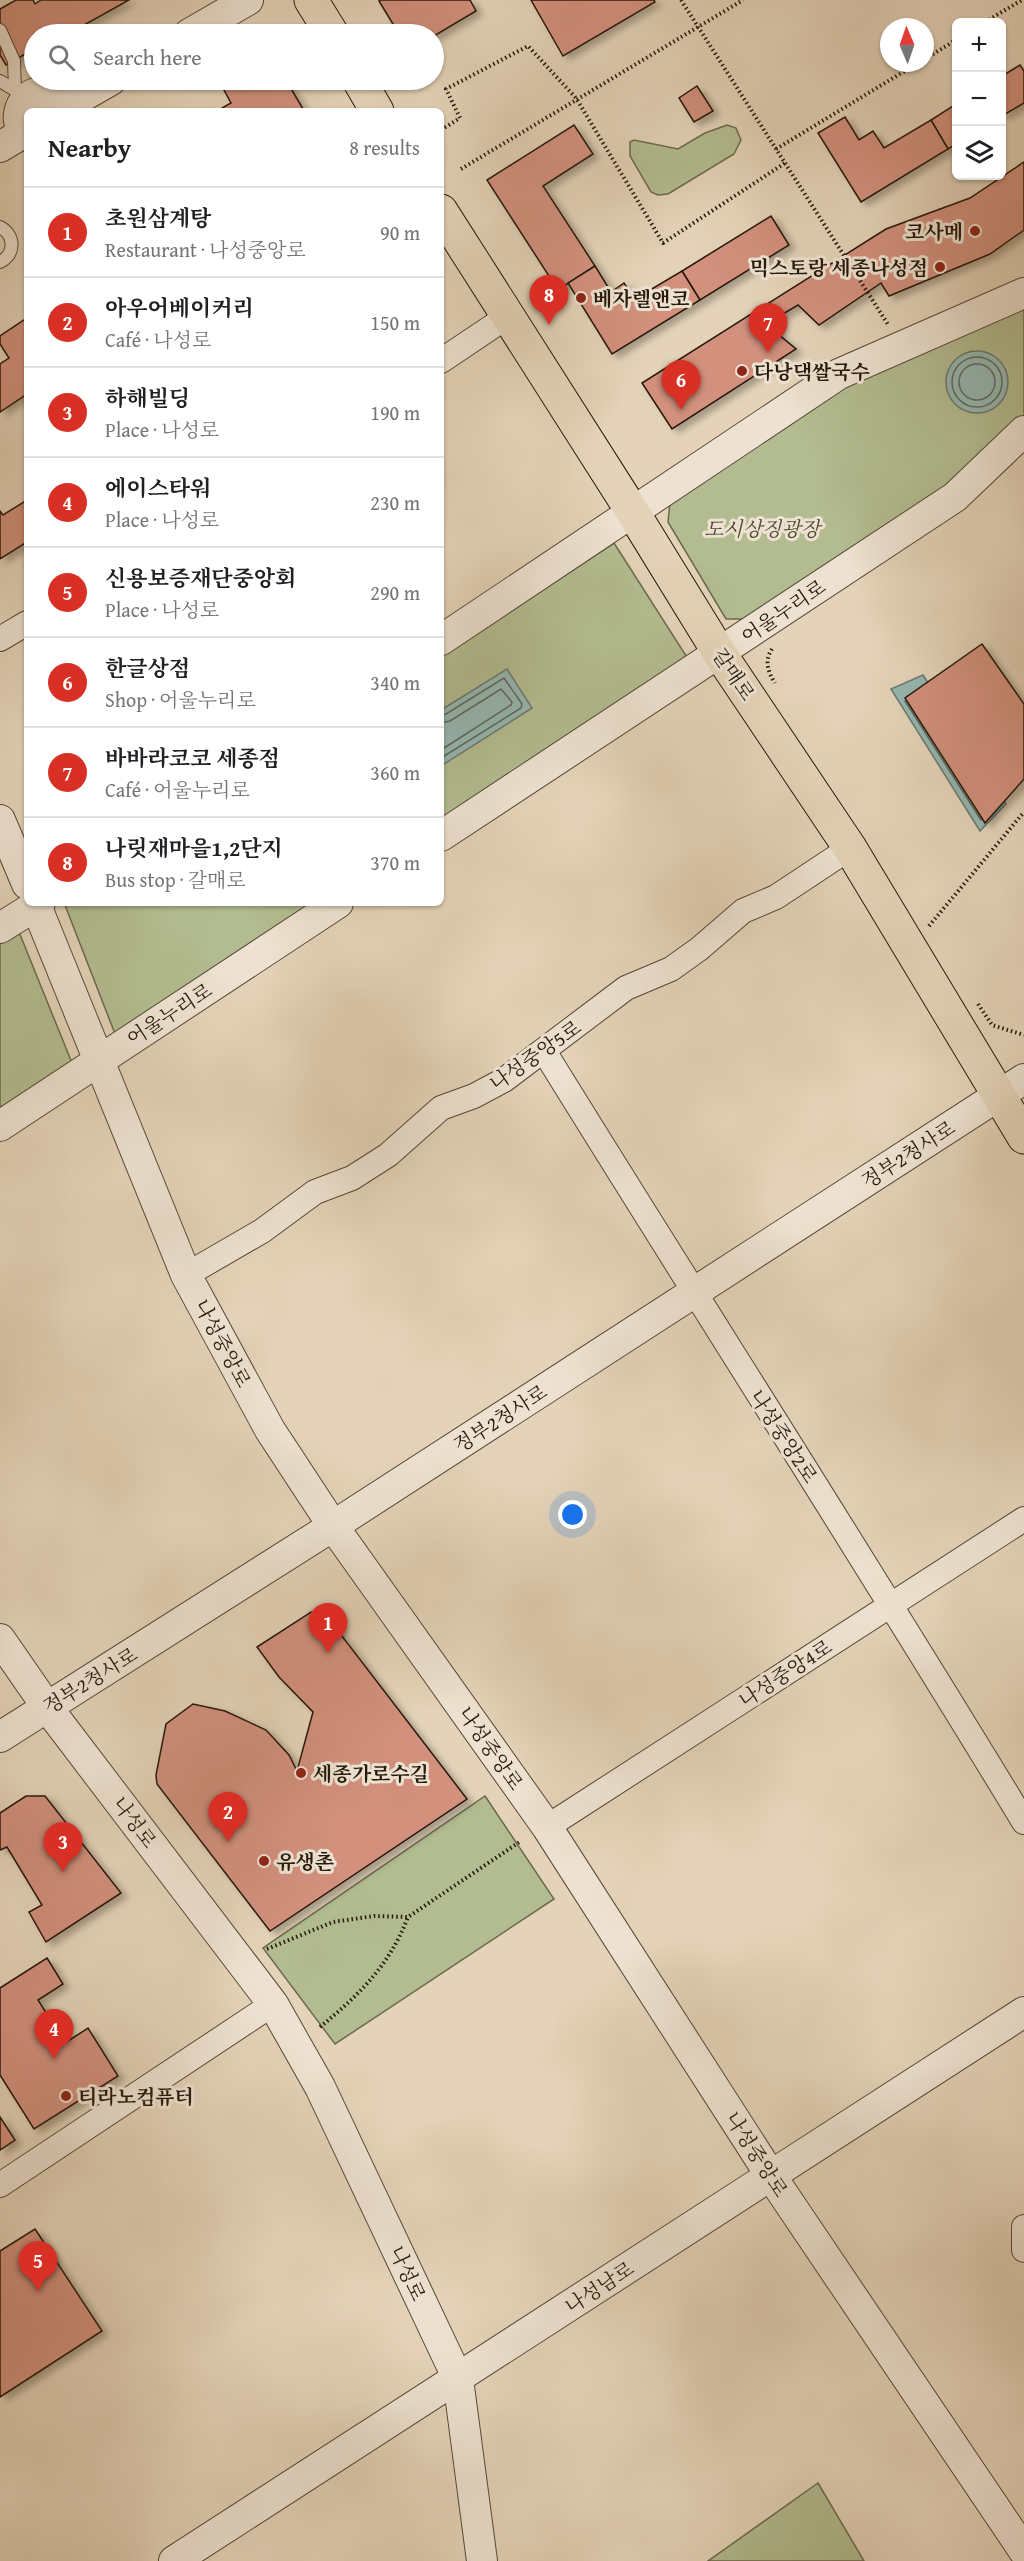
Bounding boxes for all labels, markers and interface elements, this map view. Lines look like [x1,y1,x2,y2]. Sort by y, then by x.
north arrow [880,18,934,72]
map controls [952,18,1006,180]
button: + [952,18,1006,72]
search box [24,24,444,90]
icon: search [45,41,78,74]
text: Search here [93,41,202,73]
button: − [952,72,1006,126]
button: layers [952,126,1006,180]
text: Nearby [48,128,131,167]
text: 8 results [349,133,420,162]
text: 초원삼계탕 [105,202,211,234]
place label: 코사메 [905,217,963,246]
text: 1 [62,218,73,247]
text: 90 m [380,218,420,247]
marker: 코사메 [968,224,982,238]
text: Restaurant · 나성중앙로 [105,235,306,264]
place label: 믹스토랑 세종나성점 [750,253,928,282]
marker: 믹스토랑 세종나성점 [933,260,947,274]
pin: 8 [530,276,568,325]
place label: 베자렐앤코 [593,284,690,313]
marker: 베자렐앤코 [574,291,588,305]
text: 아우어베이커리 [105,292,254,324]
pin: 7 [748,304,788,353]
text: 2 [62,308,73,337]
text: 150 m [370,308,420,337]
text: Café · 나성로 [105,325,211,354]
place label: 다낭댁쌀국수 [754,357,870,386]
pin: 6 [662,360,700,410]
marker: 다낭댁쌀국수 [735,364,749,378]
text: 하해빌딩 [105,382,190,414]
text: 3 [62,398,73,427]
text: 190 m [370,398,420,427]
text: Place · 나성로 [105,415,219,444]
text: 에이스타워 [105,472,211,504]
text: 4 [62,488,73,517]
text: 230 m [370,488,420,517]
text: Place · 나성로 [105,505,219,534]
park label: 도시상징광장 [704,514,823,543]
text: 신용보증재단중앙회 [105,562,296,594]
street label: 어울누리로 [735,572,831,650]
text: 5 [62,578,73,607]
text: 290 m [370,578,420,607]
text: Place · 나성로 [105,595,219,624]
street label: 갈매로 [706,642,762,706]
text: 한글상점 [105,652,190,684]
text: 6 [62,668,73,697]
text: 340 m [370,668,420,697]
text: Shop · 어울누리로 [105,685,256,714]
text: 바바라코코 세종점 [105,742,280,774]
text: 7 [62,758,73,787]
text: 360 m [370,758,420,787]
text: Café · 어울누리로 [105,775,250,804]
text: 나릿재마을1,2단지 [105,832,283,864]
text: 8 [62,848,73,877]
text: 370 m [370,848,420,877]
text: Bus stop · 갈매로 [105,865,246,894]
street label: 어울누리로 [121,976,217,1052]
street label: 나성중앙5로 [483,1013,587,1097]
street label: 정부2청사로 [856,1113,960,1195]
street label: 나성중앙로 [188,1294,258,1392]
street label: 정부2청사로 [448,1377,552,1459]
street label: 나성중앙2로 [743,1384,825,1488]
your location [558,1500,587,1529]
pin: 1 [308,1604,348,1653]
street label: 나성중앙4로 [733,1632,837,1714]
street label: 정부2청사로 [37,1640,143,1720]
street label: 나성중앙로 [451,1700,531,1796]
place label: 세종가로수길 [313,1759,429,1788]
marker: 세종가로수길 [294,1766,308,1780]
street label: 나성로 [106,1790,164,1854]
pin: 2 [208,1792,248,1842]
pin: 3 [44,1822,82,1872]
place label: 유생촌 [276,1847,334,1876]
marker: 유생촌 [257,1854,271,1868]
pin: 4 [34,2010,74,2059]
place label: 티라노컴퓨터 [78,2082,194,2111]
marker: 티라노컴퓨터 [59,2089,73,2103]
street label: 나성중앙로 [719,2106,795,2202]
street label: 나성로 [383,2241,433,2305]
pin: 5 [18,2242,57,2291]
street label: 나성남로 [559,2254,639,2320]

